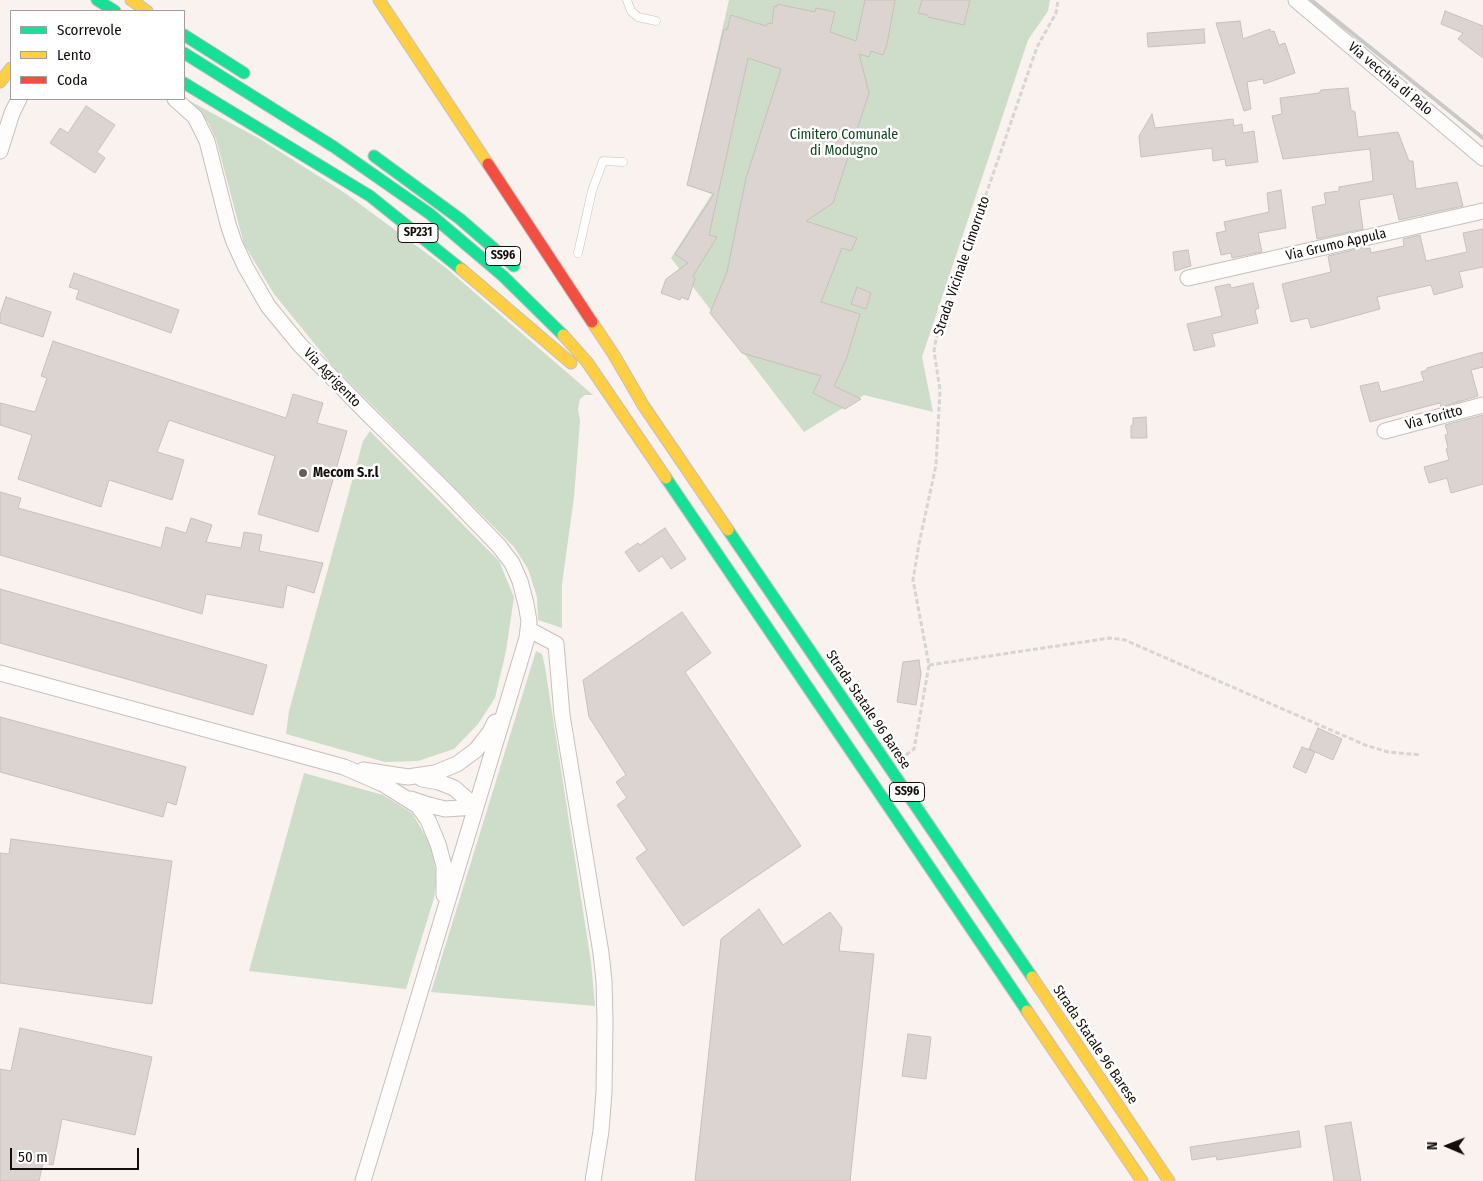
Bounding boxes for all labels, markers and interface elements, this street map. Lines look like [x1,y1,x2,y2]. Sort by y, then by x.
legend [10,10,185,100]
text: Scorrevole [57,21,122,39]
street label: Via vecchia di Palo [1344,39,1436,119]
text: Lento [57,46,91,64]
text: Coda [57,71,88,89]
park label: Cimitero Comunale di Modugno [790,127,898,160]
street label: Strada Vicinale Cimorruto [930,194,994,338]
road number: SP231 [398,224,438,242]
street label: Via Grumo Appula [1284,225,1388,265]
road number: SS96 [486,247,520,266]
street label: Via Agrigento [300,345,364,411]
street label: Via Toritto [1404,402,1464,434]
place label: Mecom S.r.l [313,465,379,481]
marker: Mecom S.r.l [297,467,309,479]
street label: Strada Statale 96 Barese [822,647,914,773]
road number: SS96 [890,782,924,802]
street label: Strada Statale 96 Barese [1049,982,1141,1108]
north arrow [1423,1121,1473,1171]
scale bar [12,1138,141,1170]
text: N [1424,1141,1441,1150]
text: 50 m [18,1148,48,1166]

